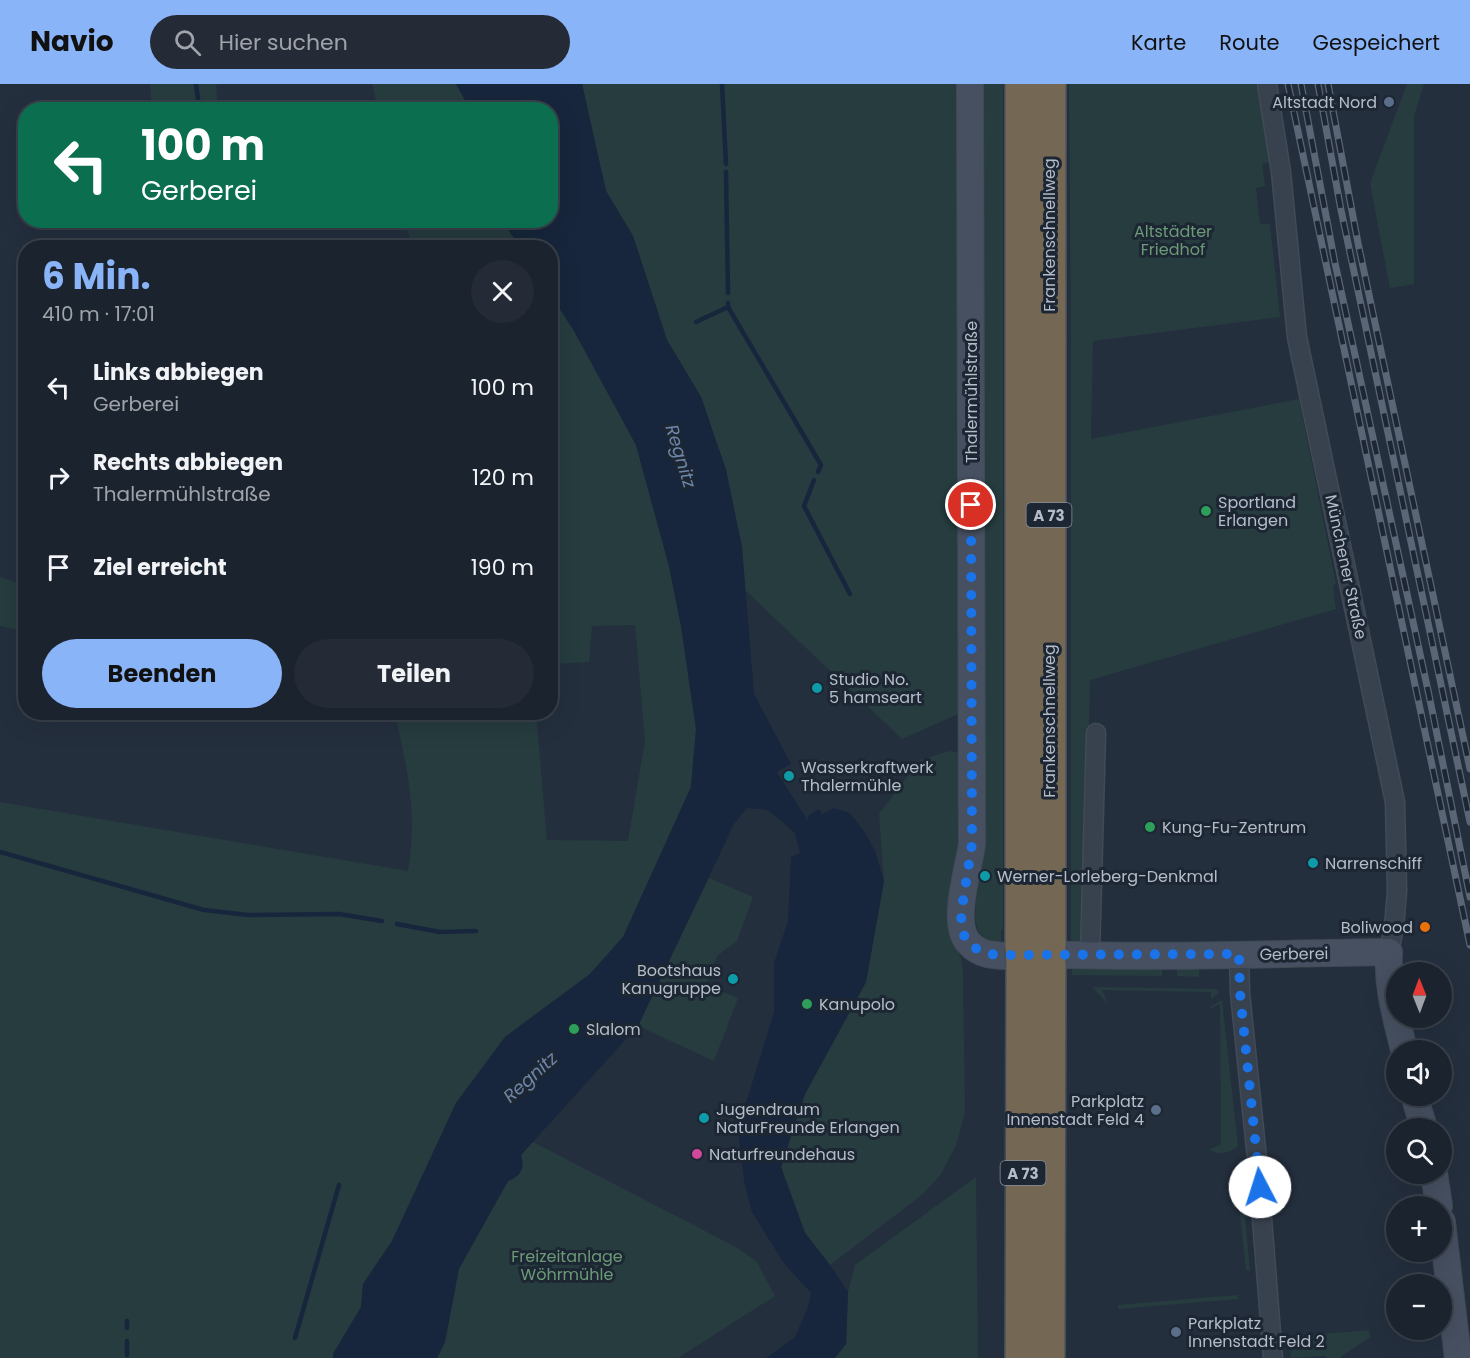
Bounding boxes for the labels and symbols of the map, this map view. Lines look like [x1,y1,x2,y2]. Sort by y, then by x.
place label: Altstadt Nord [1272,91,1377,114]
marker: Altstadt Nord [1382,95,1396,109]
street label: Frankenschnellweg [1038,158,1061,312]
park label: Altstädter Friedhof [1134,220,1212,261]
street label: Thalermühlstraße [960,321,983,463]
water label: Regnitz [660,421,703,491]
pin [945,479,996,530]
place label: Sportland Erlangen [1218,491,1296,532]
street label: Münchener Straße [1319,493,1373,642]
road number: A 73 [1026,503,1072,527]
marker: Sportland Erlangen [1199,504,1213,518]
street label: Frankenschnellweg [1038,644,1061,798]
place label: Studio No. 5 hamseart [829,668,922,709]
marker: Studio No. 5 hamseart [810,681,824,695]
place label: Wasserkraftwerk Thalermühle [801,756,934,797]
marker: Wasserkraftwerk Thalermühle [782,769,796,783]
place label: Kung-Fu-Zentrum [1162,816,1306,839]
marker: Kung-Fu-Zentrum [1143,820,1157,834]
place label: Narrenschiff [1325,852,1422,875]
marker: Narrenschiff [1306,856,1320,870]
place label: Werner-Lorleberg-Denkmal [997,865,1218,888]
marker: Werner-Lorleberg-Denkmal [978,869,992,883]
place label: Boliwood [1341,916,1413,939]
marker: Boliwood [1418,920,1432,934]
street label: Gerberei [1259,942,1329,966]
place label: Bootshaus Kanugruppe [622,959,721,1000]
north arrow [1386,962,1452,1028]
marker: Bootshaus Kanugruppe [726,972,740,986]
place label: Kanupolo [819,993,895,1016]
marker: Kanupolo [800,997,814,1011]
place label: Slalom [586,1018,641,1041]
marker: Slalom [567,1022,581,1036]
water label: Regnitz [497,1045,563,1108]
place label: Parkplatz Innenstadt Feld 4 [1006,1090,1144,1131]
place label: Jugendraum NaturFreunde Erlangen [716,1098,900,1139]
marker: Parkplatz Innenstadt Feld 4 [1149,1103,1163,1117]
marker: Jugendraum NaturFreunde Erlangen [697,1111,711,1125]
place label: Naturfreundehaus [709,1143,855,1166]
marker: Naturfreundehaus [690,1147,704,1161]
position arrow [1228,1155,1292,1219]
road number: A 73 [1000,1161,1046,1185]
park label: Freizeitanlage Wöhrmühle [511,1245,623,1286]
place label: Parkplatz Innenstadt Feld 2 [1188,1312,1325,1353]
marker: Parkplatz Innenstadt Feld 2 [1169,1325,1183,1339]

